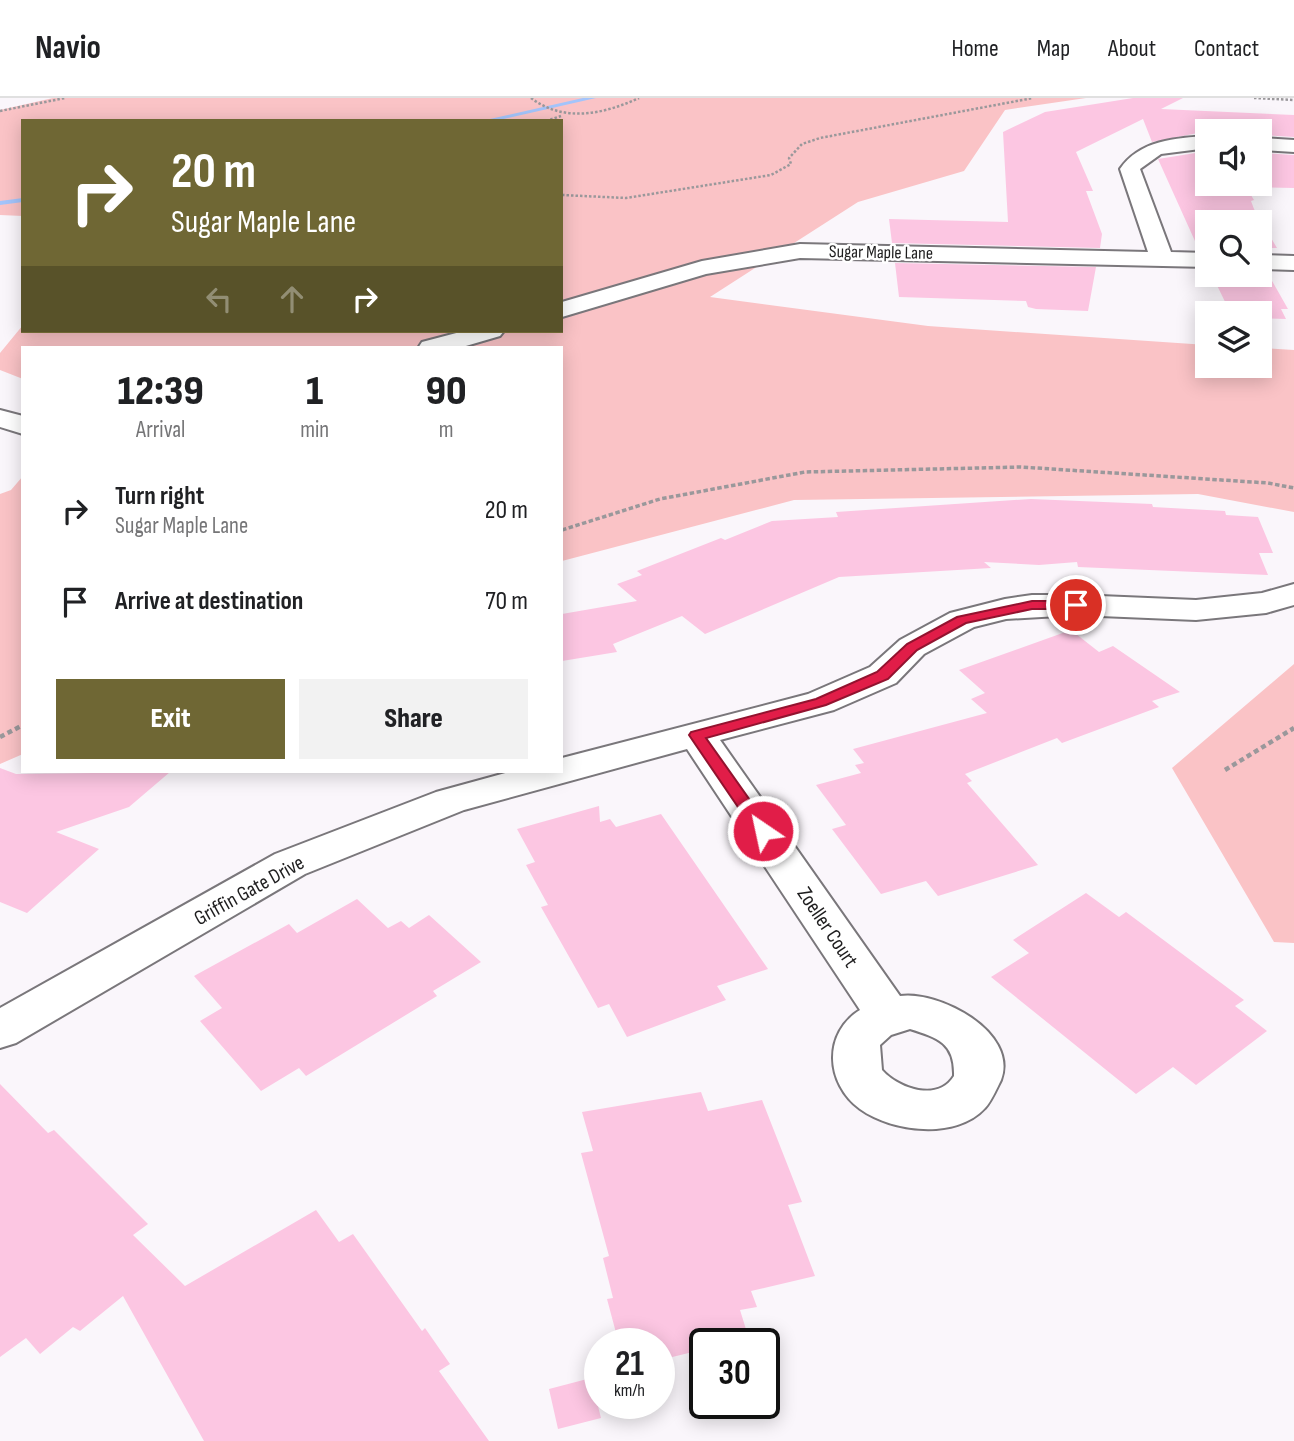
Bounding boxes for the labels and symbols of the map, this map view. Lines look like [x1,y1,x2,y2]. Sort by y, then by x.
street label: Sugar Maple Lane [829,241,933,264]
pin [1046,575,1106,635]
position arrow [726,794,800,868]
street label: Griffin Gate Drive [190,850,309,931]
street label: Zoeller Court [792,882,863,972]
speed limit sign: 30 [689,1328,780,1419]

